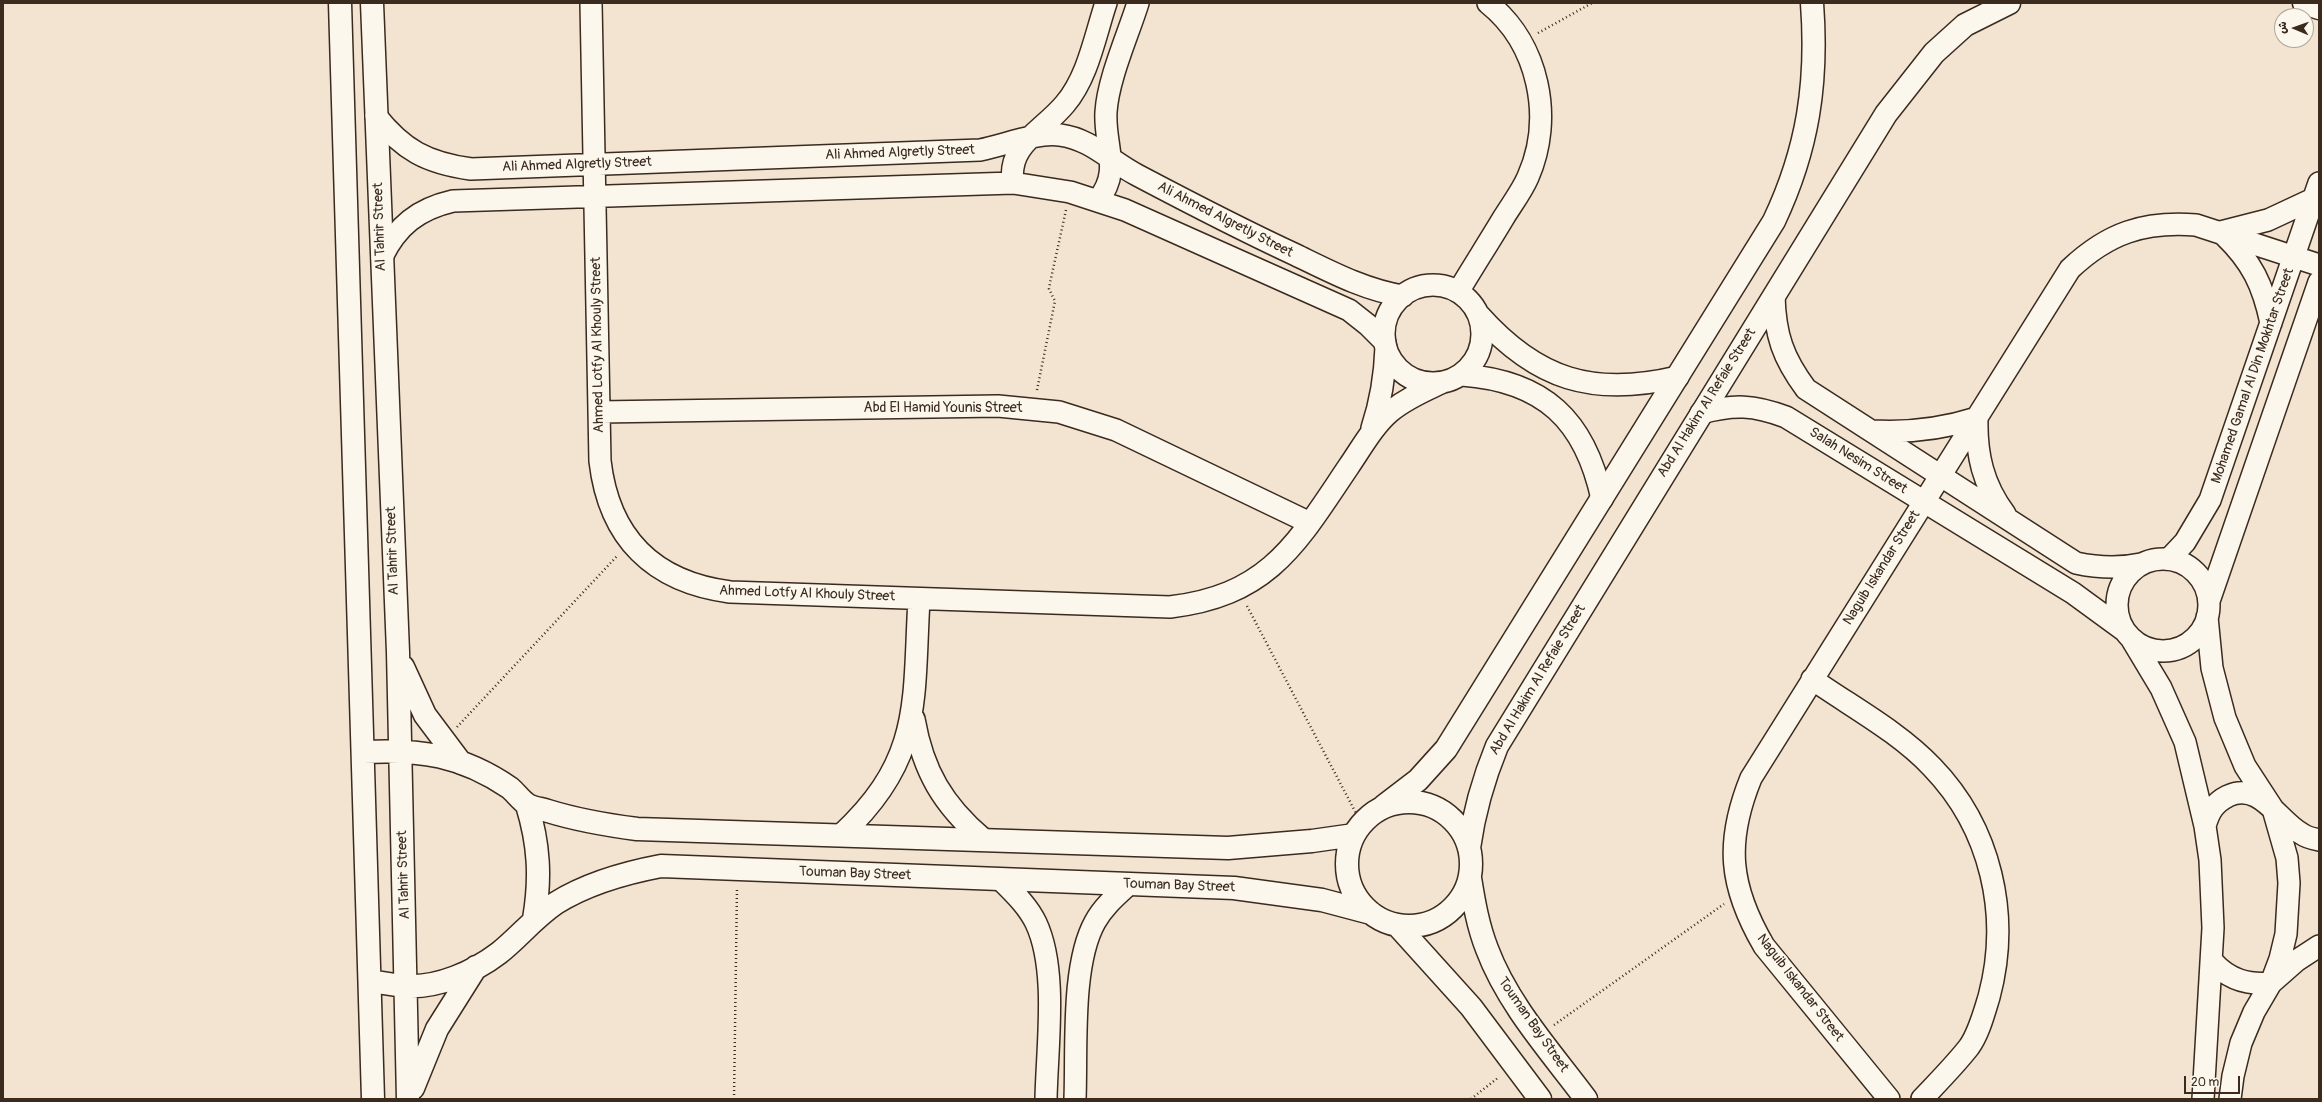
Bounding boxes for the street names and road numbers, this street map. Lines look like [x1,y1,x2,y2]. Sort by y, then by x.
street label: Ali Ahmed Algretly Street [825,142,975,164]
street label: Ali Ahmed Algretly Street [502,154,652,176]
street label: Ali Ahmed Algretly Street [1154,178,1296,262]
street label: Al Tahrir Street [370,182,390,272]
street label: Ahmed Lotfy Al Khouly Street [588,257,608,433]
street label: Mohamed Gamal Al Din Mokhtar Street [2208,266,2298,486]
street label: Abd Al Hakim Al Refaie Street [1654,325,1760,481]
street label: Abd El Hamid Younis Street [864,400,1022,416]
street label: Salah Nesim Street [1806,424,1910,498]
street label: Al Tahrir Street [383,506,403,596]
street label: Naguib Iskandar Street [1840,508,1924,628]
street label: Ahmed Lotfy Al Khouly Street [719,583,895,605]
street label: Abd Al Hakim Al Refaie Street [1486,602,1590,758]
street label: Al Tahrir Street [394,830,414,920]
street label: Touman Bay Street [799,864,911,884]
street label: Touman Bay Street [1123,876,1235,896]
street label: Naguib Iskandar Street [1753,931,1847,1045]
street label: Touman Bay Street [1494,974,1572,1076]

